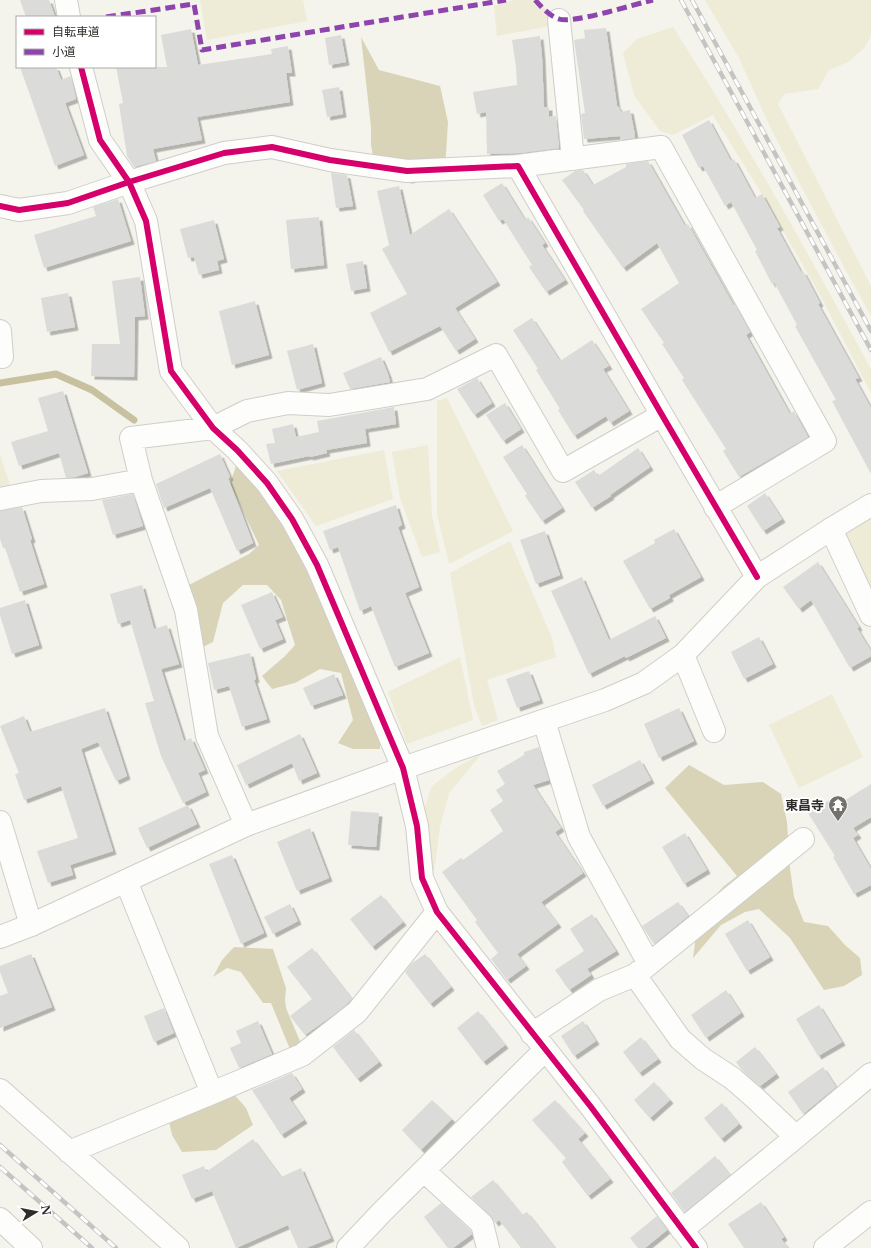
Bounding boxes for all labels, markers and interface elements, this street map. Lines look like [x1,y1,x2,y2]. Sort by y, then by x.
legend [16,16,156,68]
text: 自転車道 [52,24,100,39]
text: 小道 [52,44,76,59]
temple icon: 東昌寺 [827,794,849,822]
place label: 東昌寺 [785,797,824,814]
north arrow [16,1192,56,1232]
text: N [38,1204,54,1217]

